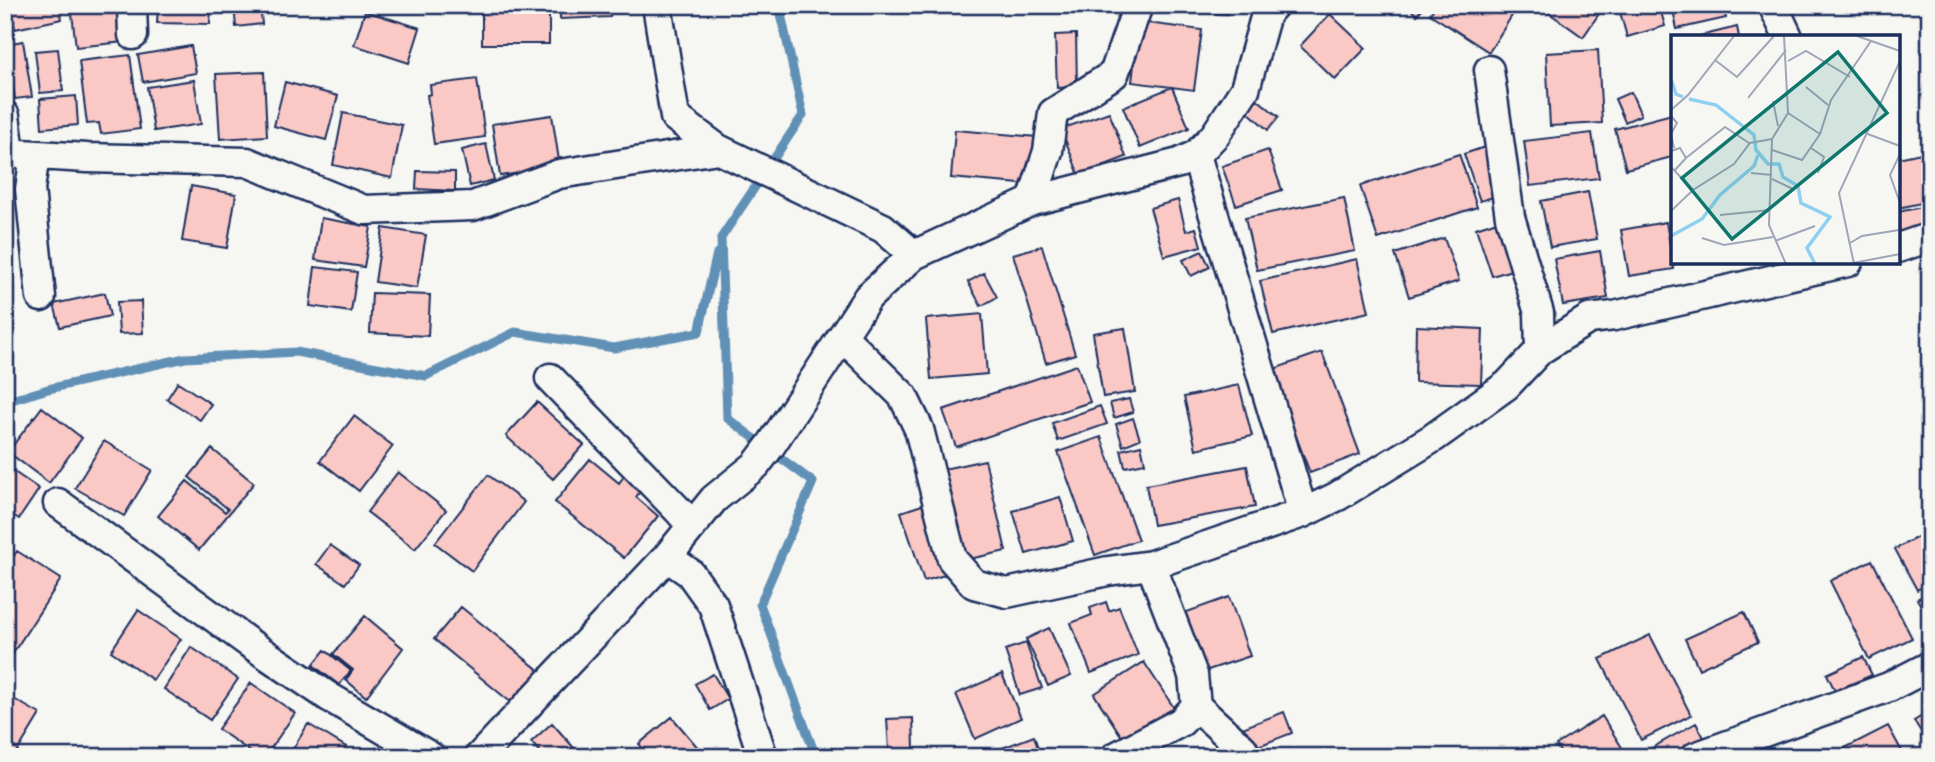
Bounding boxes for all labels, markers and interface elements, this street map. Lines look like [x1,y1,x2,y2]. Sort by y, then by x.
inset map [1671,35,1900,264]

